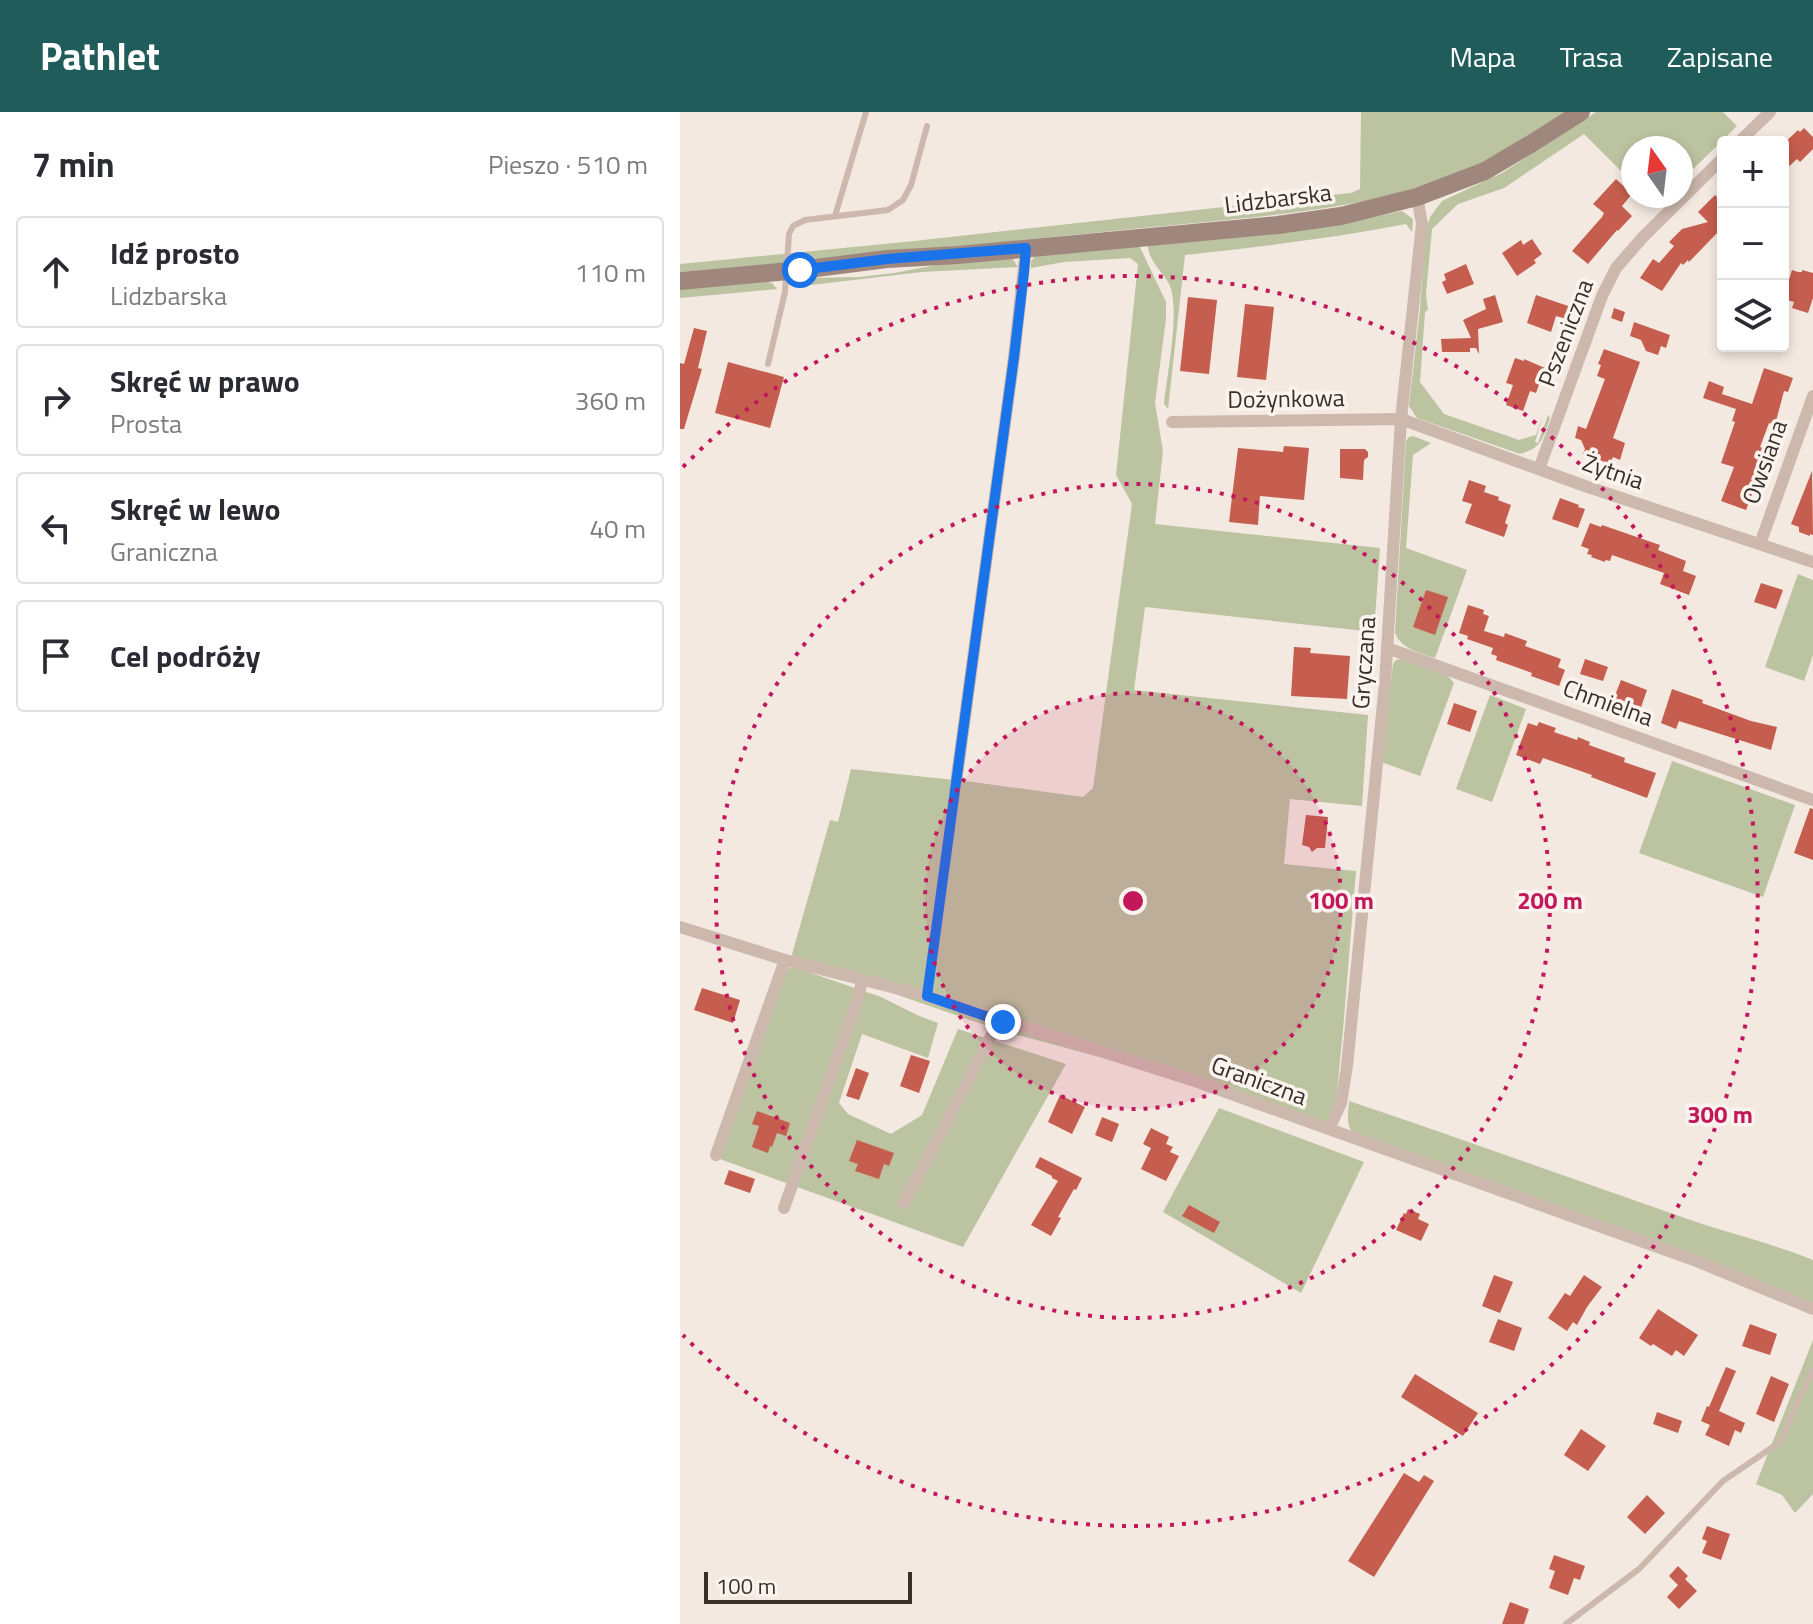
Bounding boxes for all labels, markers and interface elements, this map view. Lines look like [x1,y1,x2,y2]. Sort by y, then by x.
text: Pathlet [40,27,160,85]
text: Mapa [1449,35,1516,78]
text: Trasa [1560,35,1623,78]
text: Zapisane [1667,35,1773,78]
north arrow [1621,136,1693,208]
map controls [1717,136,1789,352]
button: + [1717,136,1789,208]
text: 7 min [32,138,115,190]
text: Pieszo · 510 m [488,145,648,184]
street label: Lidzbarska [1222,174,1334,222]
button: − [1717,208,1789,280]
text: Idź prosto [110,230,240,276]
icon: ahead [34,250,78,294]
route start [782,252,818,288]
text: 110 m [575,253,646,292]
street label: Pszeniczna [1528,274,1602,392]
text: Lidzbarska [110,276,227,315]
button: layers [1717,280,1789,352]
text: Skręć w prawo [110,358,300,404]
icon: right [34,378,78,422]
street label: Dożynkowa [1227,379,1345,417]
text: 360 m [575,381,646,420]
text: Prosta [110,404,182,443]
street label: Owsiana [1732,414,1796,509]
street label: Żytnia [1578,444,1649,498]
text: Skręć w lewo [110,486,281,532]
icon: left [34,506,78,550]
text: 40 m [589,509,646,548]
text: Graniczna [110,532,218,571]
street label: Gryczana [1342,615,1384,710]
text: Cel podróży [110,633,261,679]
icon: arrive [34,634,78,678]
street label: Chmielna [1558,669,1659,735]
text: 100 m [1308,882,1374,918]
text: 200 m [1517,882,1583,918]
centre of rings [1119,887,1147,915]
route end [985,1004,1021,1040]
street label: Graniczna [1206,1046,1312,1114]
text: 300 m [1687,1096,1753,1132]
scale bar [704,1568,912,1604]
text: 100 m [716,1569,776,1603]

